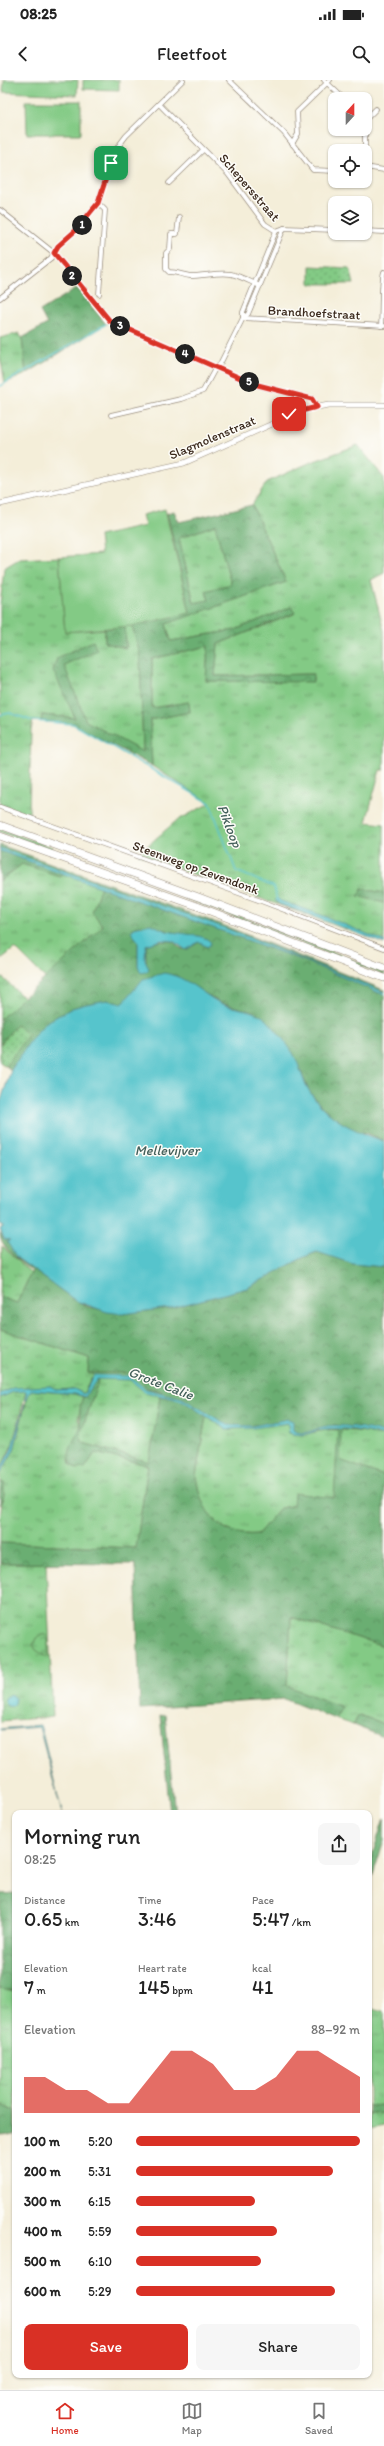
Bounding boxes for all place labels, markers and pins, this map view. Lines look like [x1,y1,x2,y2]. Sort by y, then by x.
pin [94,146,128,180]
pin: 1 [72,215,92,235]
pin: 2 [62,266,82,286]
pin: 3 [110,316,130,336]
pin: 4 [175,344,195,364]
pin: 5 [239,372,259,392]
pin [272,397,306,431]

